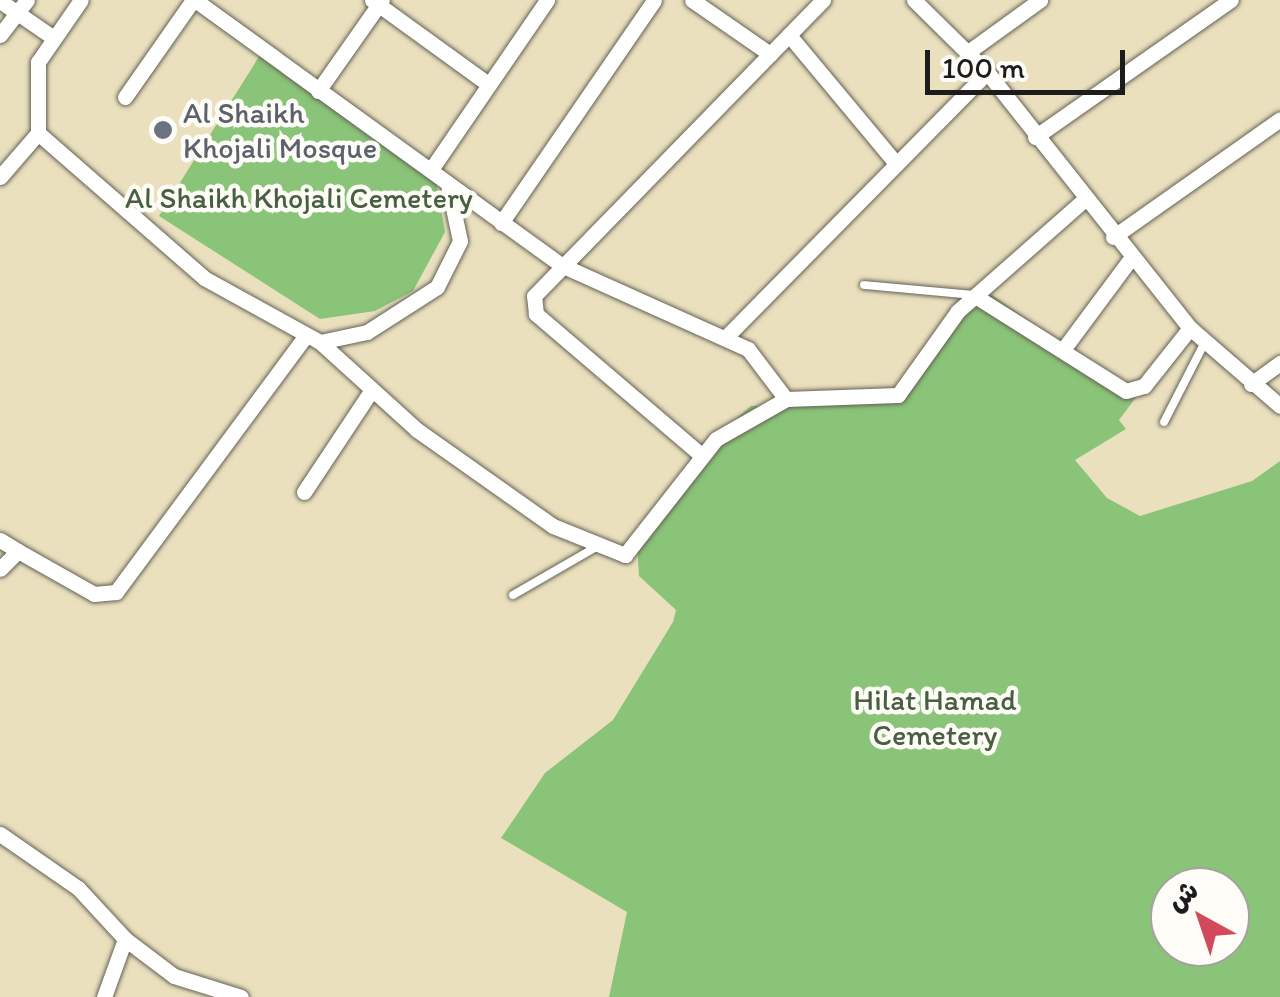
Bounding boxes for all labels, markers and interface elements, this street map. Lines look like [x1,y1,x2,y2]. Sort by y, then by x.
scale bar [930,30,1130,92]
text: 100 m [942,49,1025,86]
place label: Al Shaikh Khojali Mosque [183,95,377,166]
marker: Al Shaikh Khojali Mosque [152,119,174,141]
park label: Al Shaikh Khojali Cemetery [124,180,474,216]
park label: Hilat Hamad Cemetery [854,682,1016,752]
north arrow [1150,867,1250,967]
text: ش [1159,873,1205,918]

